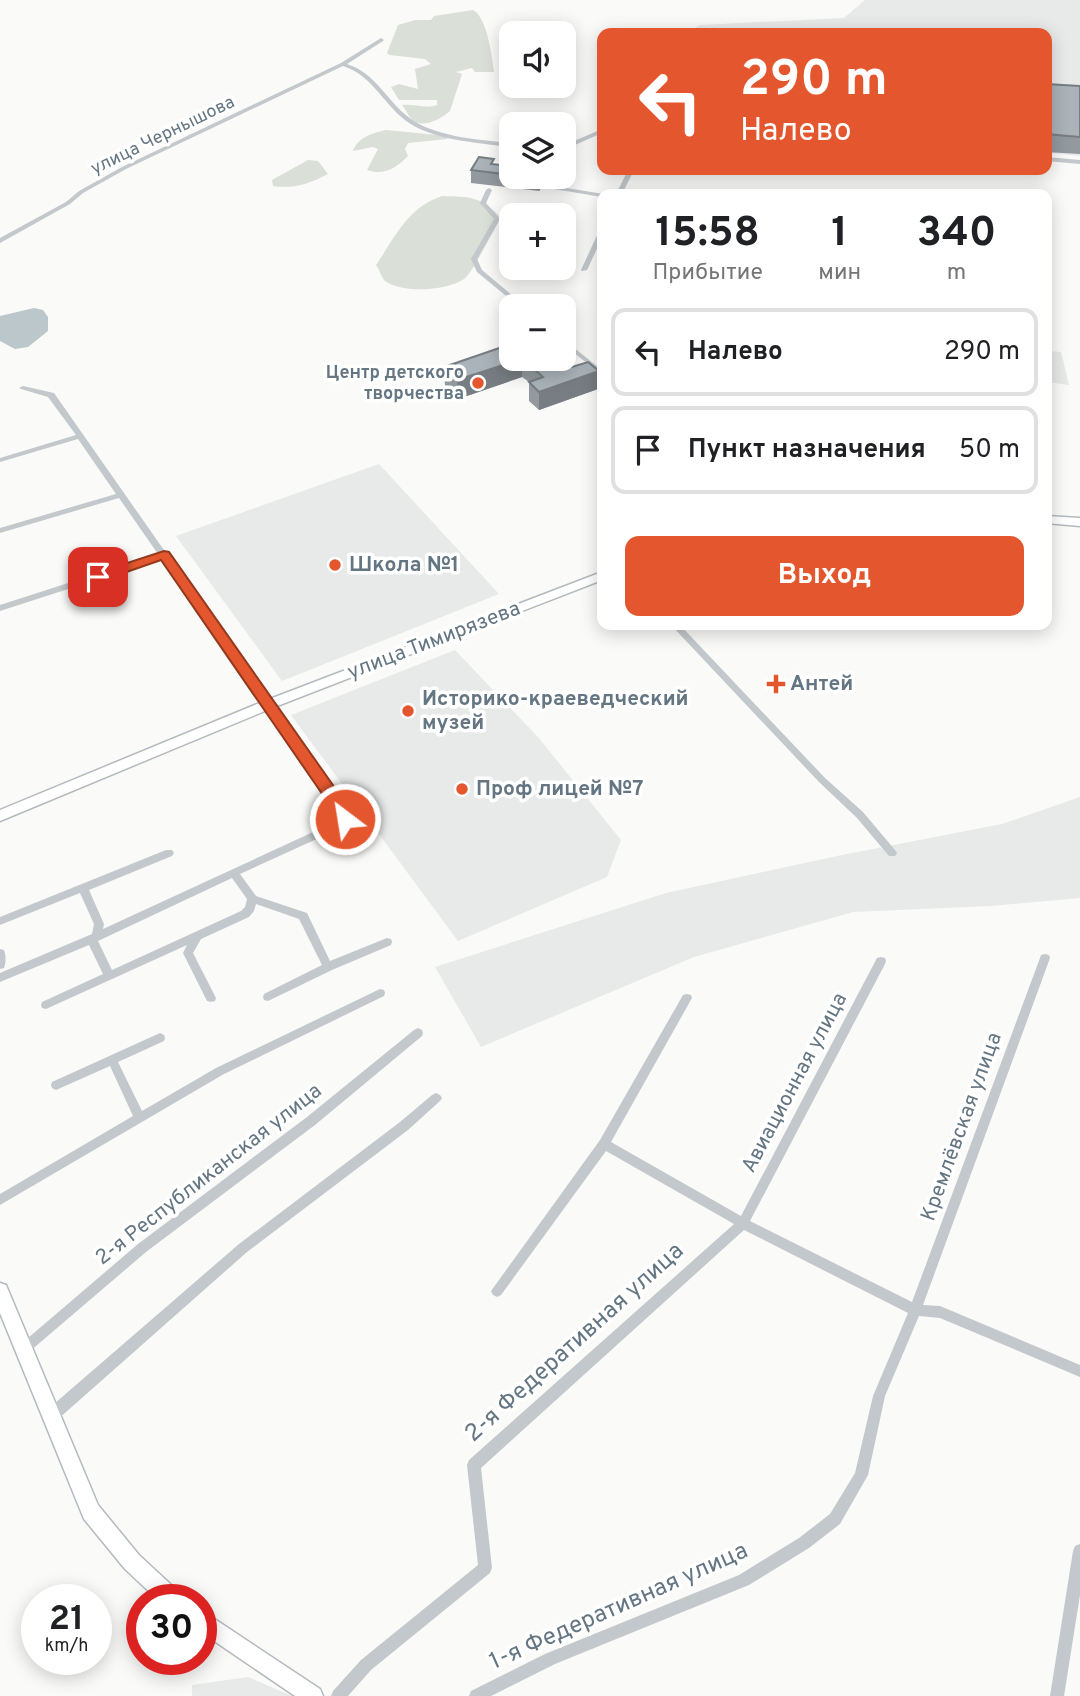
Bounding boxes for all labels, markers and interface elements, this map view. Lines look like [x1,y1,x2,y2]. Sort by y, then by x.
map controls [499,21,576,371]
button: sound [499,21,576,98]
text: 290 m [740,51,888,113]
icon: left [625,56,716,147]
street label: улица Чернышова [87,91,239,181]
button: layers [499,112,576,189]
text: Налево [740,112,852,152]
button: + [499,203,576,280]
text: 15:58 [655,208,760,261]
text: 1 [831,208,848,261]
text: 340 [917,208,996,261]
text: Прибытие [652,259,763,288]
text: мин [818,259,861,288]
text: m [947,259,966,288]
button: − [499,294,576,371]
icon: left [629,333,667,371]
text: Налево [688,336,783,369]
text: 290 m [944,336,1020,369]
place label: Центр детского творчества [326,362,464,406]
marker: Центр детского творчества [470,375,486,391]
icon: arrive [629,431,667,469]
text: Пункт назначения [688,434,926,467]
text: 50 m [959,434,1020,467]
button: Выход [625,536,1024,616]
pin [68,547,128,607]
place label: Школа №1 [349,552,459,579]
marker: Школа №1 [327,557,343,573]
icon: arrive [79,558,117,596]
street label: улица Тимирязева [344,596,524,686]
place label: Антей [790,671,853,698]
marker: Антей [768,676,784,692]
place label: Историко-краеведческий музей [422,686,689,737]
marker: Историко-краеведческий музей [400,703,416,719]
place label: Проф лицей №7 [476,776,644,803]
marker: Проф лицей №7 [454,781,470,797]
position arrow [308,782,382,856]
street label: Авиационная улица [736,988,854,1178]
street label: Кремлёвская улица [915,1029,1009,1225]
street label: 2-я Республиканская улица [90,1078,328,1272]
street label: 2-я Федеративная улица [459,1237,691,1449]
street label: 1-я Федеративная улица [485,1536,753,1678]
speed limit sign: 30 [126,1584,217,1675]
text: 21 [49,1598,84,1642]
text: km/h [45,1635,88,1658]

